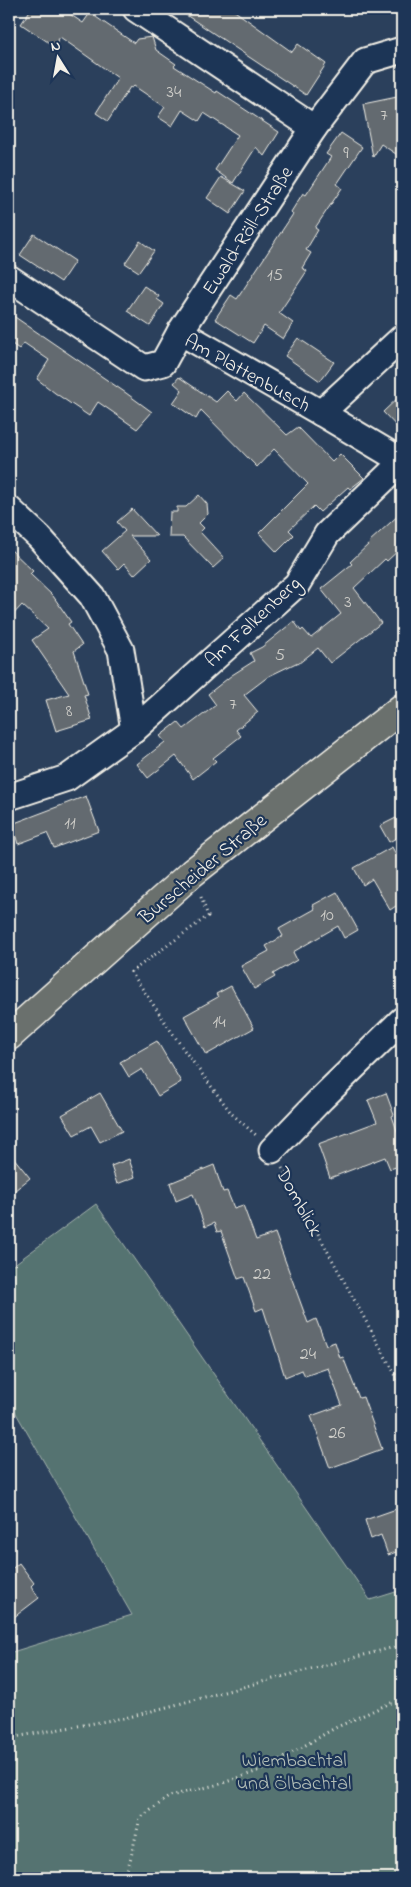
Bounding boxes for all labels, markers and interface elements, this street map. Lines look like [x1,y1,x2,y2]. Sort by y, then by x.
north arrow [32,32,82,82]
text: N [49,36,62,58]
house number: 34 [167,80,182,106]
house number: 7 [380,103,388,129]
house number: 9 [343,141,349,167]
street label: Ewald-Röll-Straße [196,161,302,302]
house number: 15 [267,263,283,289]
street label: Am Plattenbusch [178,328,315,421]
street label: Am Falkenberg [199,571,309,676]
house number: 3 [344,590,352,616]
house number: 5 [275,643,285,669]
house number: 7 [229,692,237,718]
house number: 8 [66,699,73,725]
street label: Burscheider Straße [132,808,274,933]
house number: 11 [64,811,76,837]
house number: 10 [320,903,334,929]
house number: 14 [212,1010,226,1036]
street label: Domblick [266,1161,329,1242]
house number: 22 [253,1262,271,1288]
house number: 24 [300,1342,317,1368]
house number: 26 [329,1421,346,1447]
park label: Wiembachtal und Ölbachtal [237,1747,351,1799]

